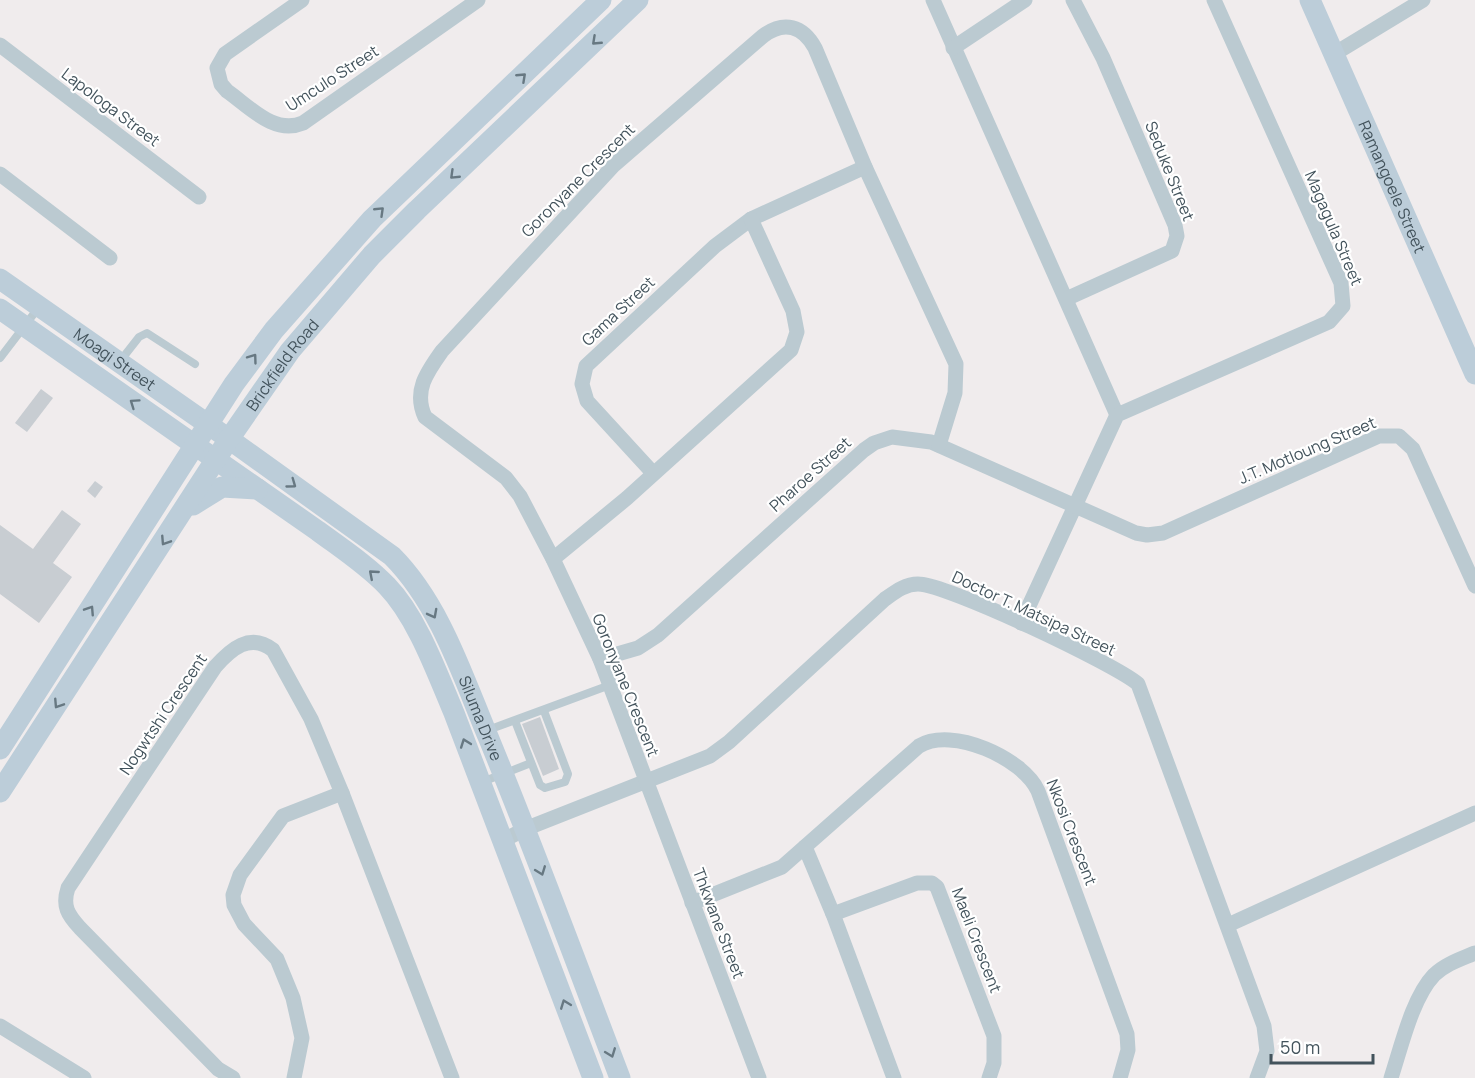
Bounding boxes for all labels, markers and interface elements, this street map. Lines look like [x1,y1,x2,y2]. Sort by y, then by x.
one-way arrow [592,34,602,45]
street label: Umculo Street [281,40,383,116]
street label: Lapologa Street [57,63,165,151]
one-way arrow [514,73,525,84]
street label: Ramangoele Street [1353,117,1431,256]
street label: Goronyane Crescent [516,118,640,242]
street label: Seduke Street [1140,118,1200,224]
one-way arrow [450,167,461,178]
street label: Magagula Street [1300,167,1368,289]
one-way arrow [374,207,384,218]
street label: Gama Street [577,271,659,351]
street label: Brickfield Road [241,314,324,415]
street label: Moagi Street [69,323,160,395]
one-way arrow [246,354,257,365]
one-way arrow [130,399,141,410]
street label: J.T. Motloung Street [1235,411,1379,489]
street label: Pharoe Street [764,431,856,517]
one-way arrow [285,477,296,488]
one-way arrow [160,535,172,545]
street label: Doctor T. Matsipa Street [949,565,1119,661]
one-way arrow [369,570,380,581]
one-way arrow [83,606,95,616]
one-way arrow [426,608,437,618]
street label: Goronyane Crescent [587,610,665,760]
street label: Nogwtshi Crescent [114,649,212,779]
street label: Siluma Drive [454,672,508,764]
one-way arrow [54,697,65,708]
one-way arrow [459,739,472,749]
street label: Nkosi Crescent [1042,776,1102,888]
one-way arrow [534,865,546,876]
street label: Thkwane Street [688,865,750,981]
street label: Maeli Crescent [947,884,1007,996]
one-way arrow [559,999,572,1010]
scale bar [1271,1027,1373,1065]
text: 50 m [1280,1035,1320,1059]
one-way arrow [603,1047,616,1058]

